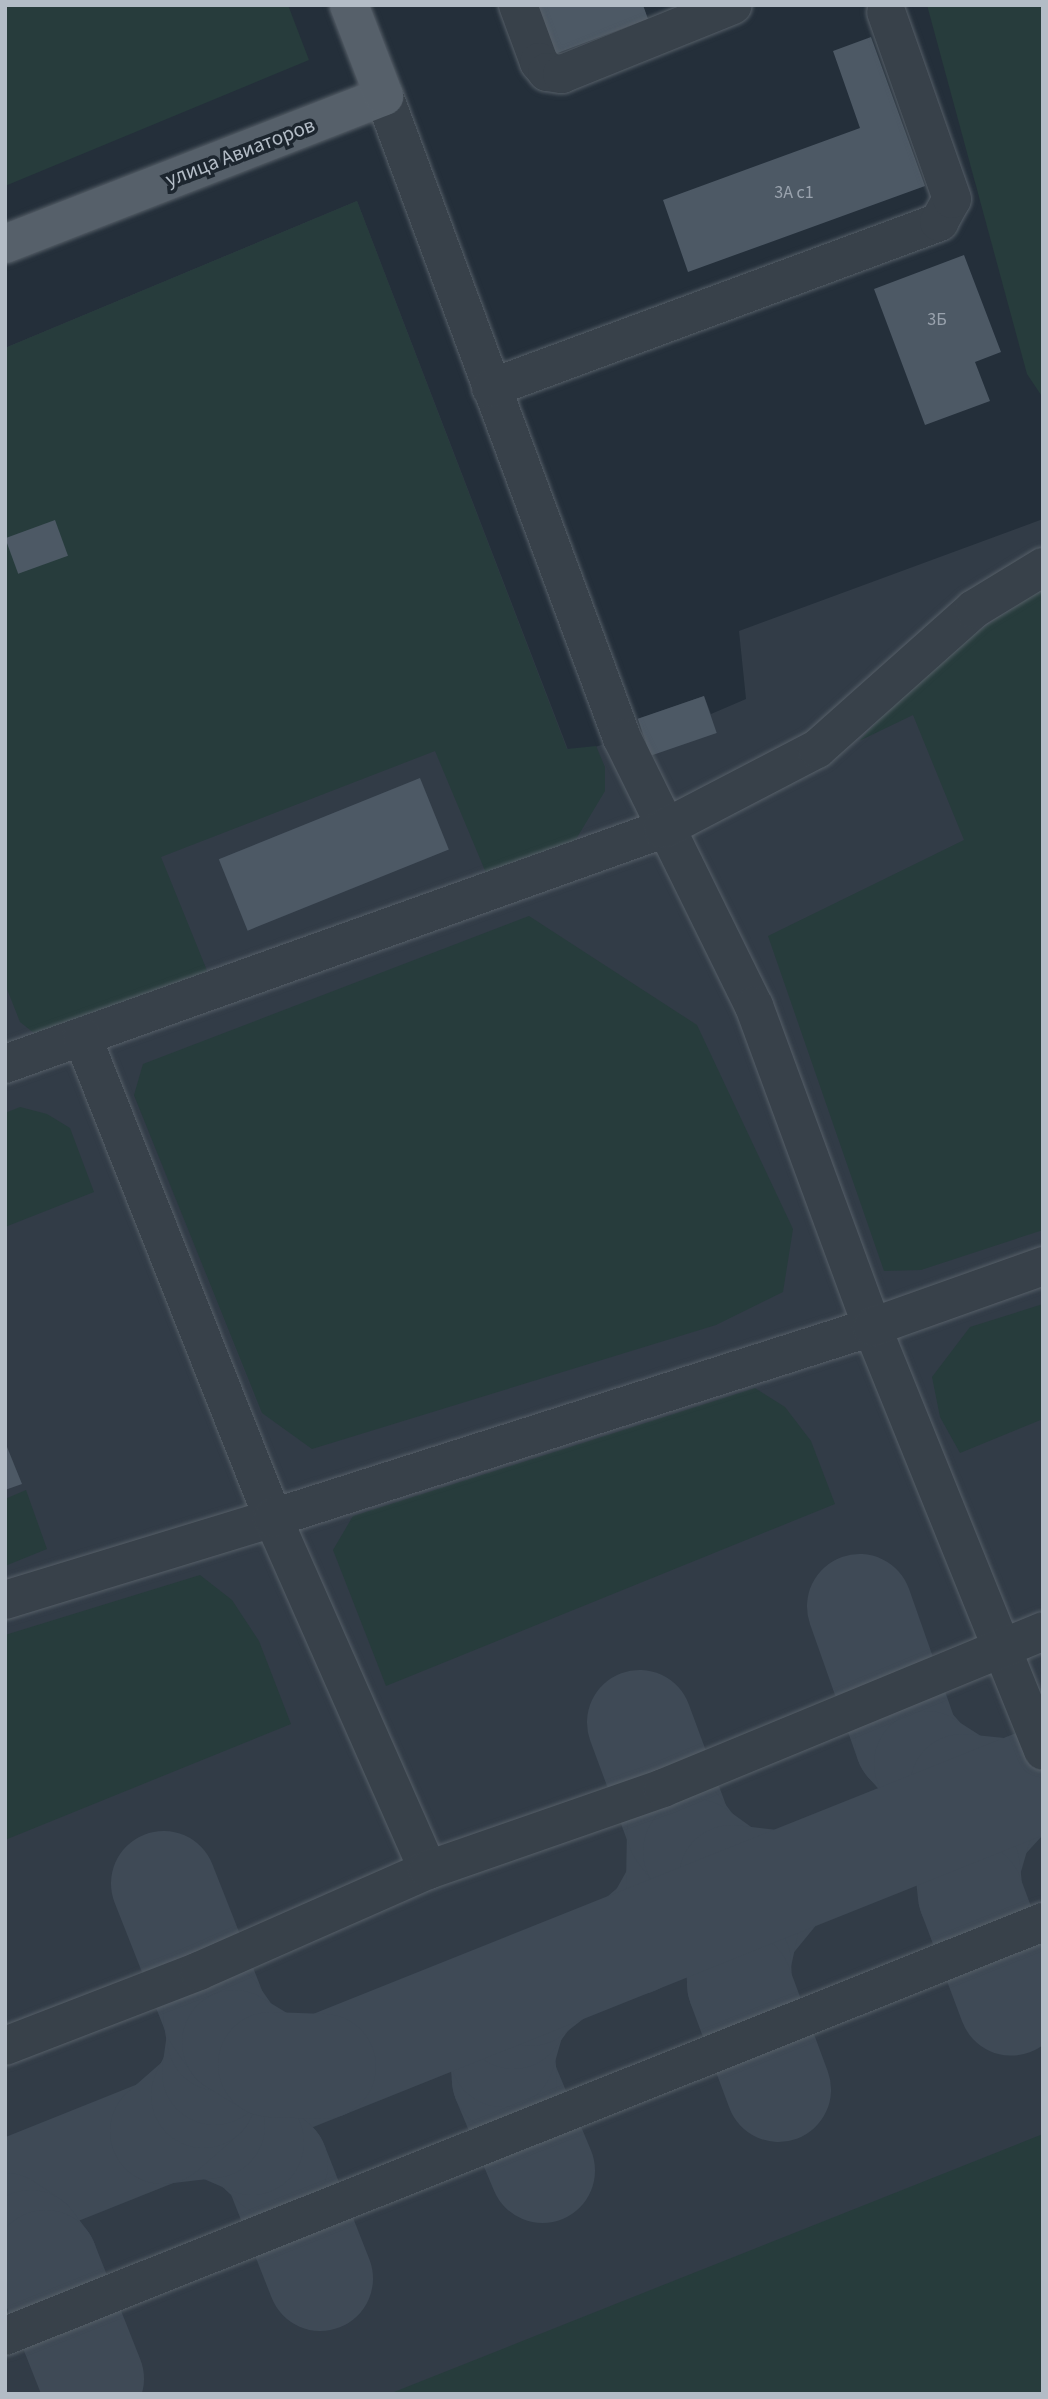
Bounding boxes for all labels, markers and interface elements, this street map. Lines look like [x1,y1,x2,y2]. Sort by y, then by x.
street label: улица Авиаторов [162,112,318,192]
house number: 3А с1 [774,182,814,204]
house number: 3Б [927,309,947,331]

